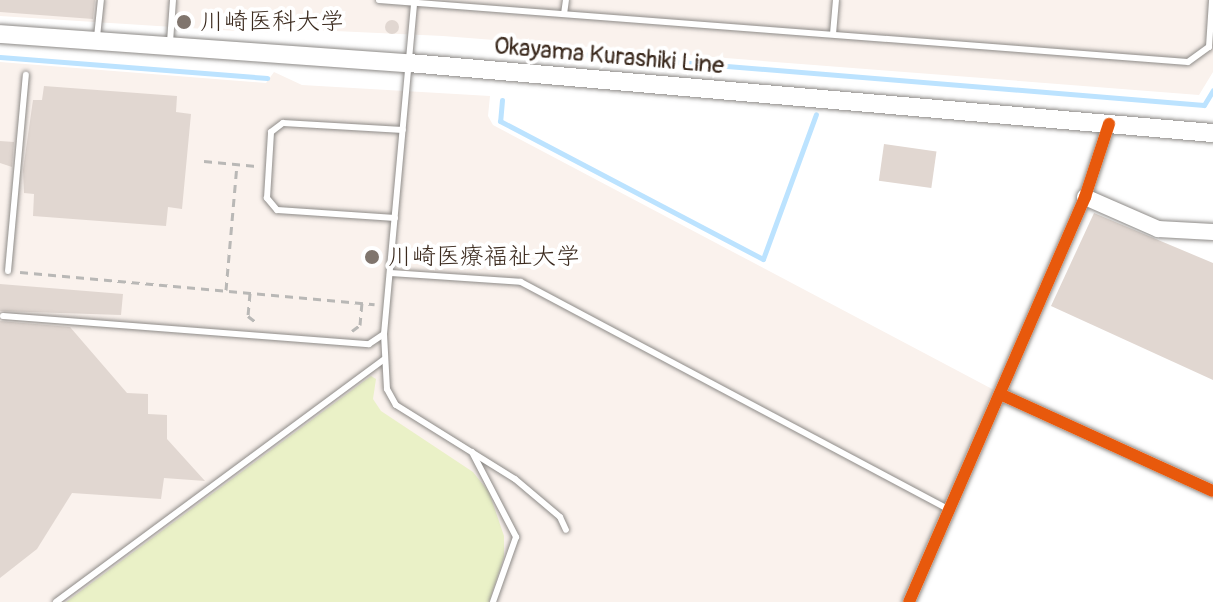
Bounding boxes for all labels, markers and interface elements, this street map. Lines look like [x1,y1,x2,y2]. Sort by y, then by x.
place label: 川崎医科大学 [200,8,344,36]
marker: 川崎医科大学 [175,13,193,31]
street label: Okayama Kurashiki Line [493,32,725,80]
place label: 川崎医療福祉大学 [388,243,580,271]
marker: 川崎医療福祉大学 [363,248,381,266]

